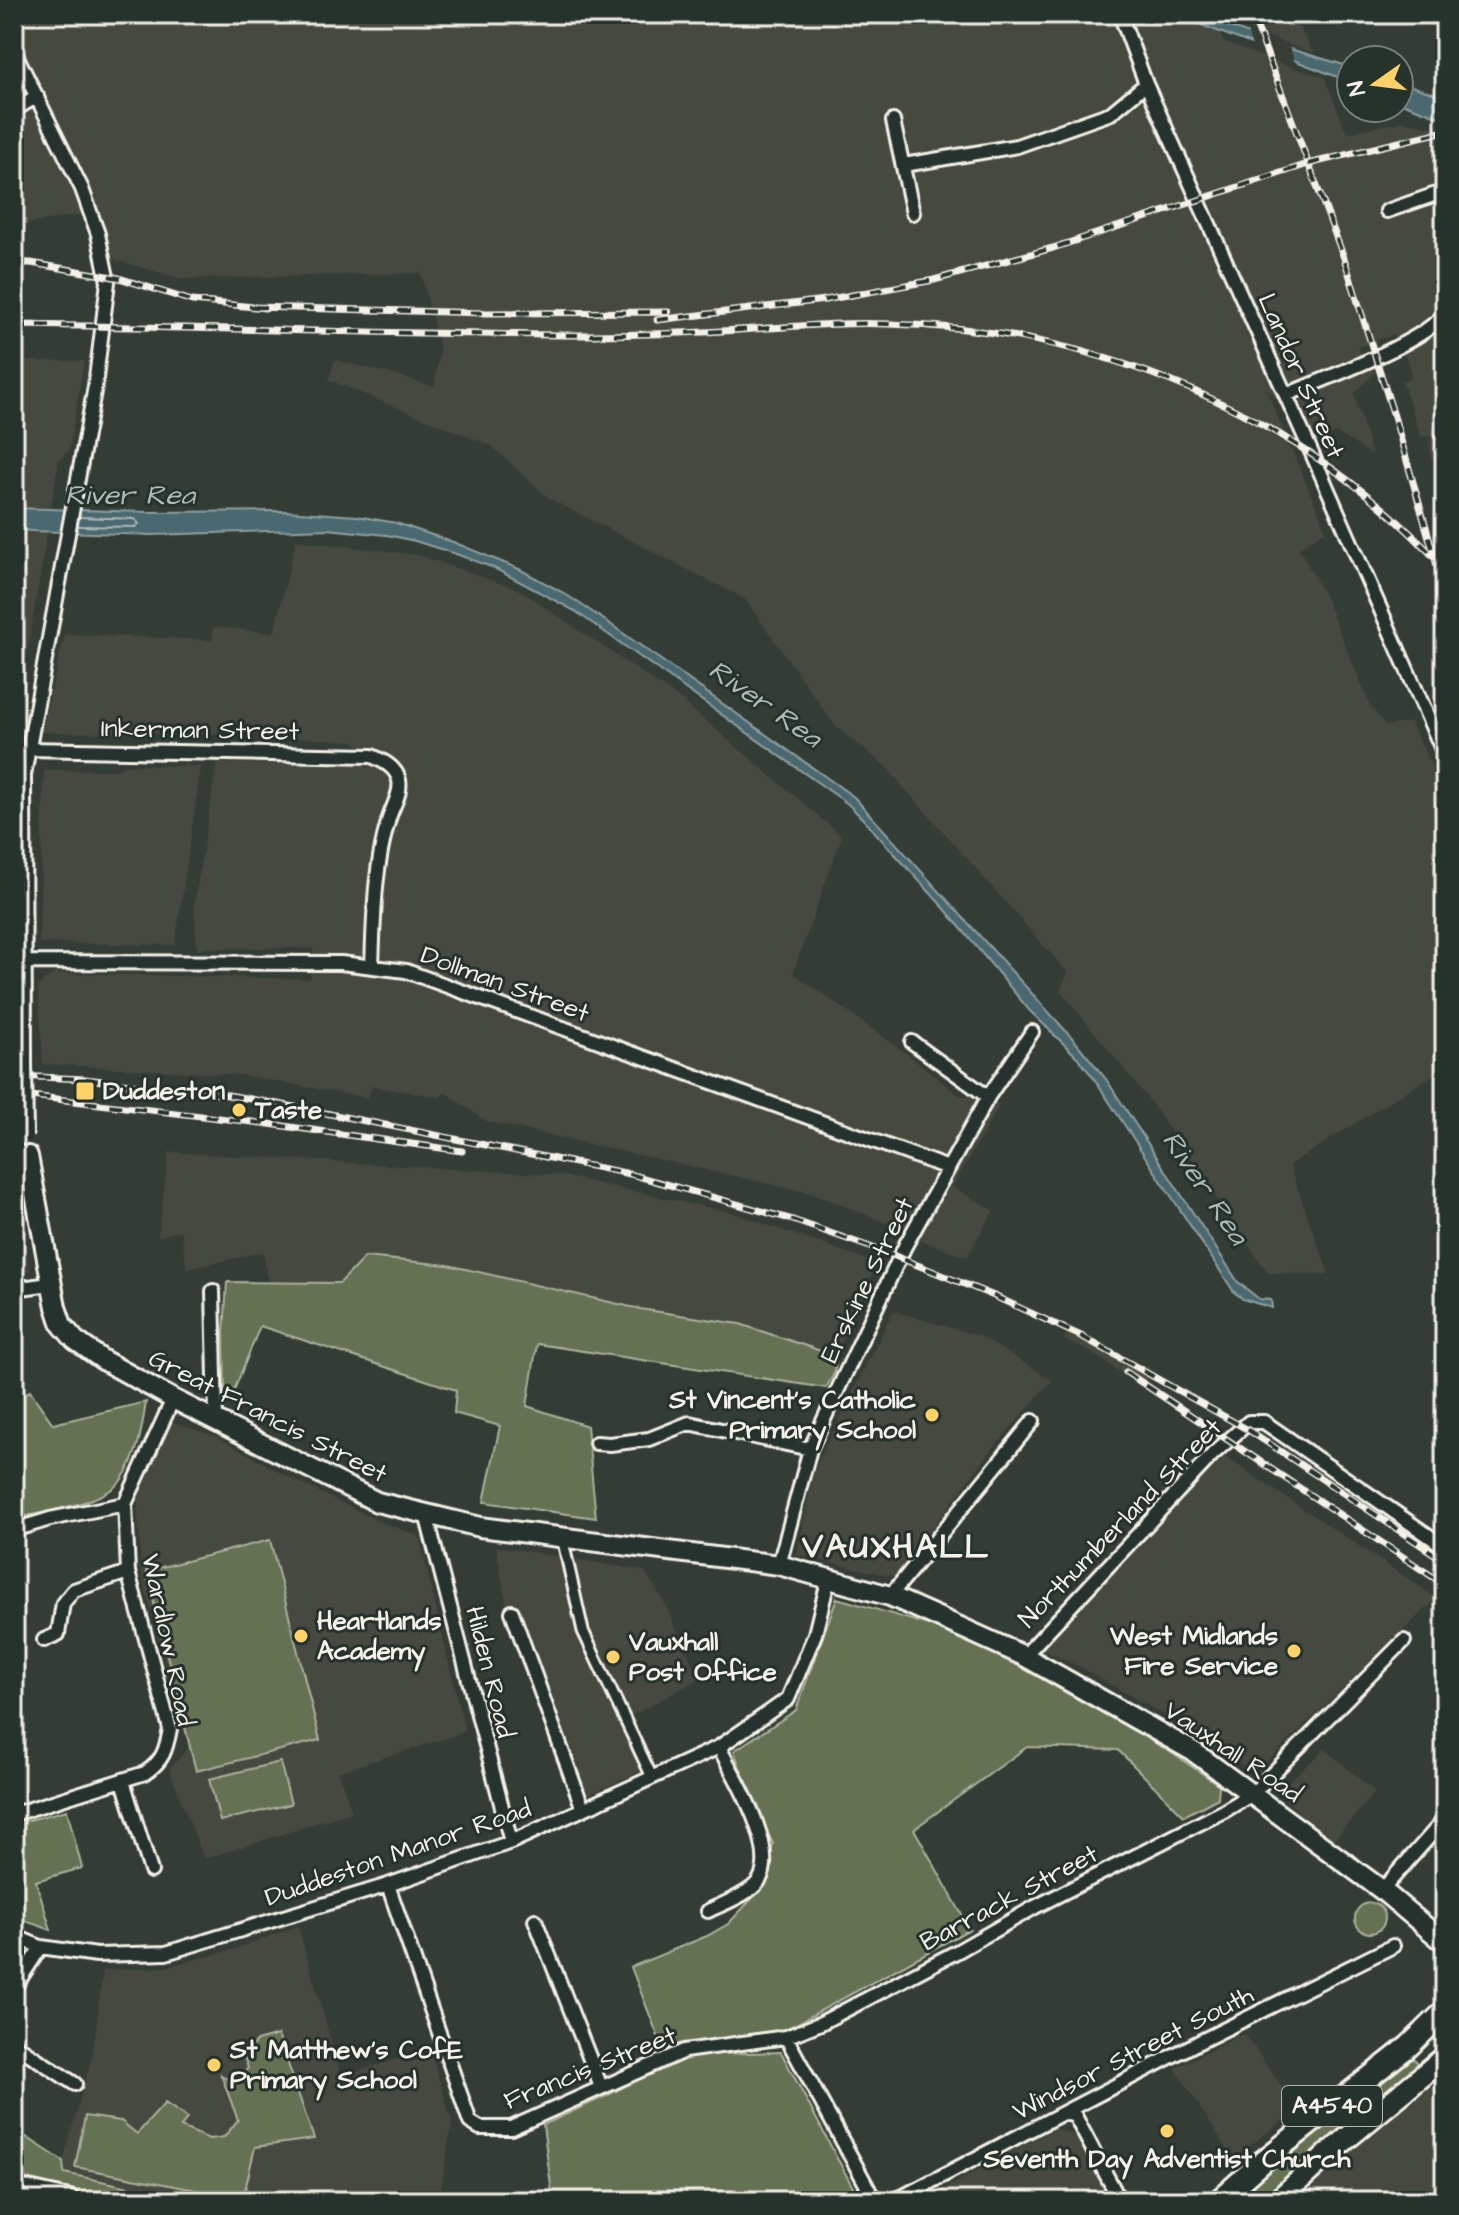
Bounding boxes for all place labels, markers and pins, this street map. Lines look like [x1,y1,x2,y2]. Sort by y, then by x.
place label: Duddeston [103,1073,225,1109]
marker: Duddeston [74,1080,96,1102]
place label: Taste [254,1092,322,1128]
marker: Taste [230,1101,248,1119]
place label: St Vincent's Catholic Primary School [668,1382,917,1451]
marker: St Vincent's Catholic Primary School [923,1406,941,1424]
place label: Heartlands Academy [317,1603,442,1672]
place label: West Midlands Fire Service [1109,1618,1278,1684]
place label: Vauxhall Post Office [628,1624,777,1690]
marker: Heartlands Academy [292,1627,310,1645]
marker: West Midlands Fire Service [1285,1642,1303,1660]
marker: Vauxhall Post Office [604,1648,622,1666]
place label: St Matthew's CofE Primary School [229,2032,463,2101]
marker: St Matthew's CofE Primary School [205,2056,223,2074]
marker: Seventh Day Adventist Church [1158,2122,1176,2140]
place label: Seventh Day Adventist Church [983,2141,1352,2180]

